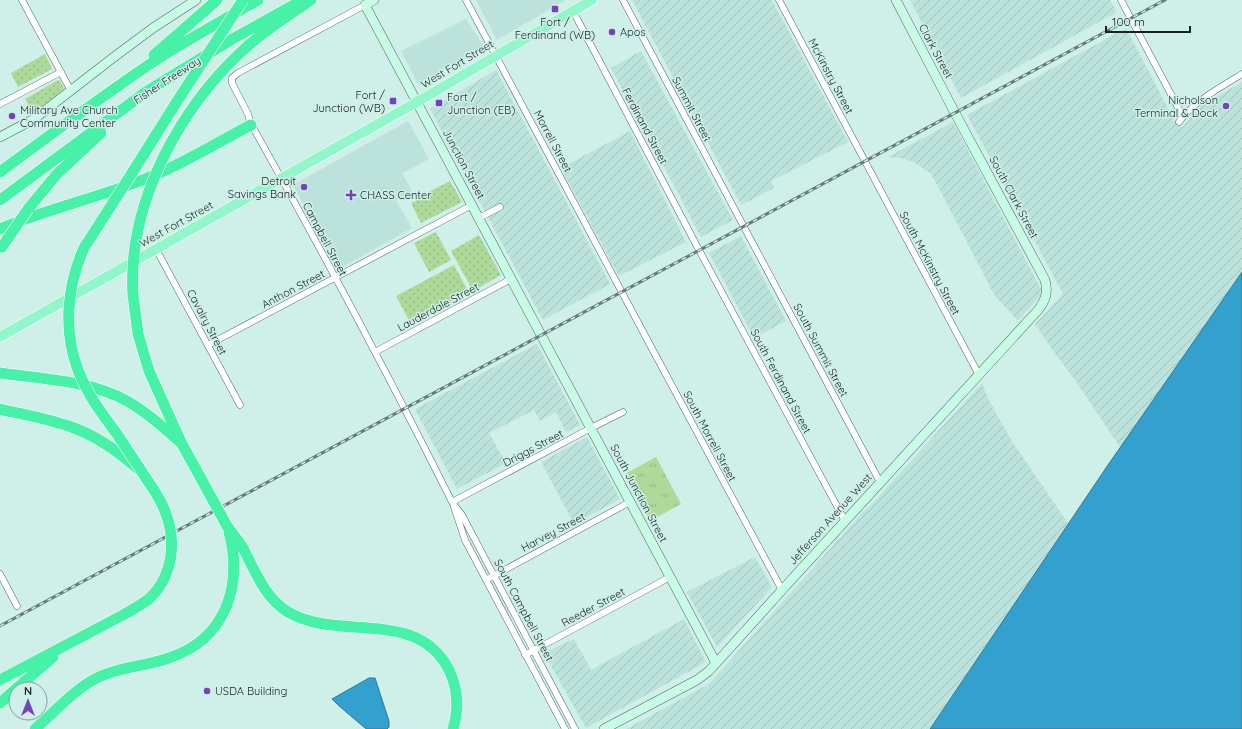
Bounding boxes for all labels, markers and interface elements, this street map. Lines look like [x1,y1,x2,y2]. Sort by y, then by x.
marker: Fort / Ferdinand (WB) [550,4,560,14]
scale bar [1106,8,1190,34]
text: 100 m [1112,14,1145,29]
place label: Fort / Ferdinand (WB) [515,15,595,42]
street label: Clark Street [916,21,956,81]
place label: Apos [620,25,646,39]
marker: Apos [607,27,617,37]
street label: McKinstry Street [805,36,857,116]
street label: West Fort Street [418,37,496,91]
street label: Fisher Freeway [131,53,203,107]
street label: Summit Street [669,74,715,144]
street label: Ferdinand Street [619,85,671,167]
place label: Fort / Junction (WB) [312,88,385,115]
place label: Fort / Junction (EB) [447,90,515,117]
place label: Nicholson Terminal & Dock [1135,93,1218,120]
marker: Fort / Junction (WB) [388,96,398,106]
marker: Fort / Junction (EB) [434,98,444,108]
marker: Nicholson Terminal & Dock [1221,101,1231,111]
place label: Military Ave Church Community Center [20,103,118,130]
street label: Morrell Street [531,108,575,175]
marker: Military Ave Church Community Center [7,111,17,121]
street label: Junction Street [440,127,488,201]
street label: South Clark Street [986,153,1042,241]
place label: Detroit Savings Bank [228,174,296,201]
marker: Detroit Savings Bank [299,182,309,192]
place label: CHASS Center [360,188,432,202]
marker: CHASS Center [345,189,357,201]
street label: West Fort Street [137,198,216,250]
street label: Campbell Street [300,200,350,279]
street label: South McKinstry Street [897,209,963,317]
street label: Anthon Street [259,266,327,312]
street label: Lauderdale Street [395,279,482,334]
street label: Cavalry Street [184,287,230,357]
street label: South Summit Street [790,301,852,399]
street label: South Ferdinand Street [747,326,815,436]
street label: South Morrell Street [680,388,740,484]
street label: Driggs Street [500,426,566,470]
street label: South Junction Street [607,442,671,545]
street label: Jefferson Avenue West [785,470,875,568]
street label: Harvey Street [519,509,588,555]
street label: South Campbell Street [491,557,557,664]
street label: Reeder Street [559,584,627,630]
north arrow [8,681,48,721]
text: N [24,684,32,698]
place label: USDA Building [215,684,287,698]
marker: USDA Building [202,686,212,696]

